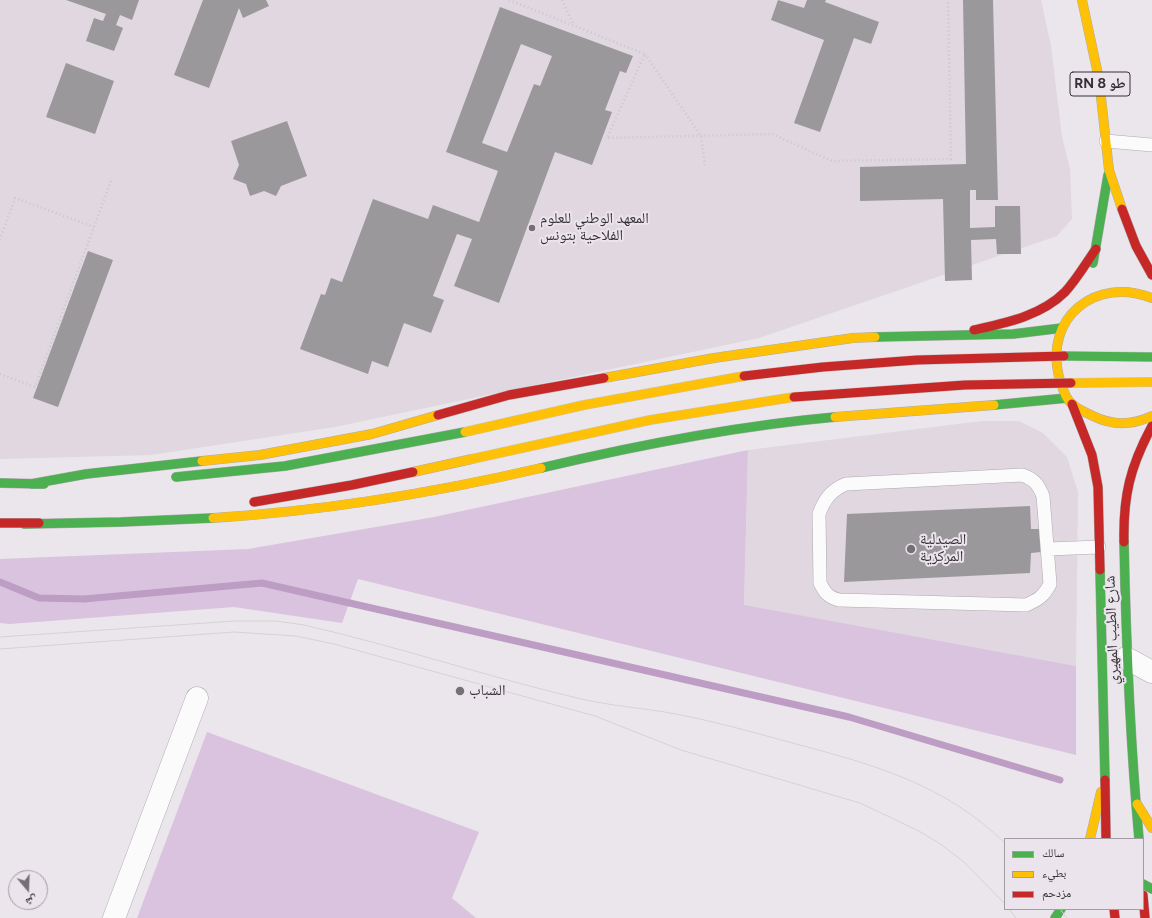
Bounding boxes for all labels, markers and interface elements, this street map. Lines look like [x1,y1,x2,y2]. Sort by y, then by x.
road number: RN 8 طو [1070,72,1130,96]
place label: المعهد الوطني للعلوم الفلاحية بتونس [540,210,649,245]
marker: المعهد الوطني للعلوم الفلاحية بتونس [527,223,537,233]
place label: الصيدلية المركزية [920,531,966,566]
marker: الصيدلية المركزية [905,543,917,555]
street label: شارع الطيب المهيري [1101,575,1123,685]
place label: الشباب [469,682,505,700]
marker: الشباب [454,685,466,697]
legend [1004,838,1144,910]
text: سالك [1042,846,1064,860]
text: بطيء [1042,866,1066,880]
north arrow [8,870,48,910]
text: مزدحم [1042,886,1071,900]
text: ش [24,893,39,909]

